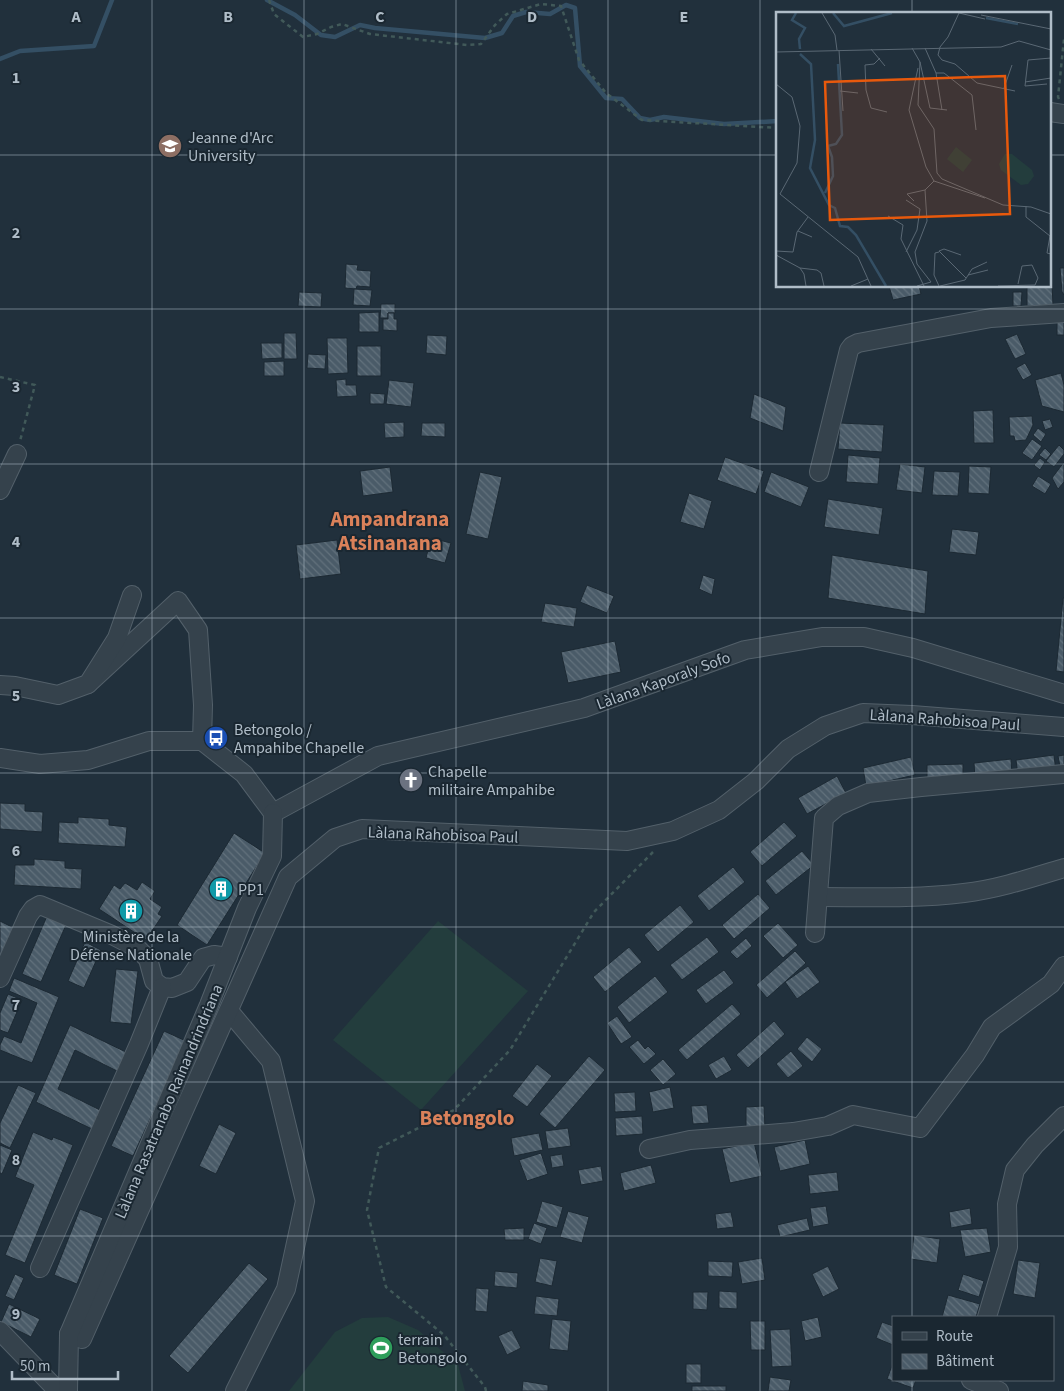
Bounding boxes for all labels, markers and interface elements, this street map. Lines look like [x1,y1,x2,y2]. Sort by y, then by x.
text: A [70,6,81,28]
text: B [223,6,233,28]
text: C [375,6,385,28]
text: D [527,6,537,28]
text: E [680,6,688,28]
inset map [776,12,1052,288]
text: 1 [12,67,20,89]
place label: Jeanne d'Arc University [188,127,273,167]
school or university icon: Jeanne d'Arc University [157,133,183,159]
text: 2 [12,222,20,244]
text: 3 [12,376,20,398]
district label: Ampandrana Atsinanana [330,504,449,558]
text: 4 [12,531,21,553]
street label: Làlana Kaporaly Sofo [593,646,733,715]
text: 5 [12,685,20,707]
street label: Làlana Rahobisoa Paul [869,704,1021,736]
place label: Betongolo / Ampahibe Chapelle [234,719,364,759]
bus stop icon: Betongolo / Ampahibe Chapelle [203,725,229,751]
place label: Chapelle militaire Ampahibe [428,761,555,801]
church icon: Chapelle militaire Ampahibe [398,767,424,793]
street label: Làlana Rahobisoa Paul [367,821,519,849]
text: 6 [12,840,20,862]
building icon: PP1 [208,876,234,902]
place label: PP1 [238,879,264,901]
building icon: Ministère de la Défense Nationale [118,898,144,924]
place label: Ministère de la Défense Nationale [70,926,192,966]
street label: Làlana Rasatranabo Rainandrindriana [109,981,228,1222]
text: 7 [12,994,20,1016]
district label: Betongolo [420,1103,514,1133]
text: 8 [12,1149,20,1171]
text: 9 [12,1303,20,1325]
legend [892,1316,1054,1381]
text: Route [936,1326,973,1347]
place label: terrain Betongolo [398,1329,467,1369]
sports icon: terrain Betongolo [368,1335,394,1361]
scale bar [12,1348,119,1380]
text: Bâtiment [936,1351,994,1372]
text: 50 m [20,1356,50,1377]

